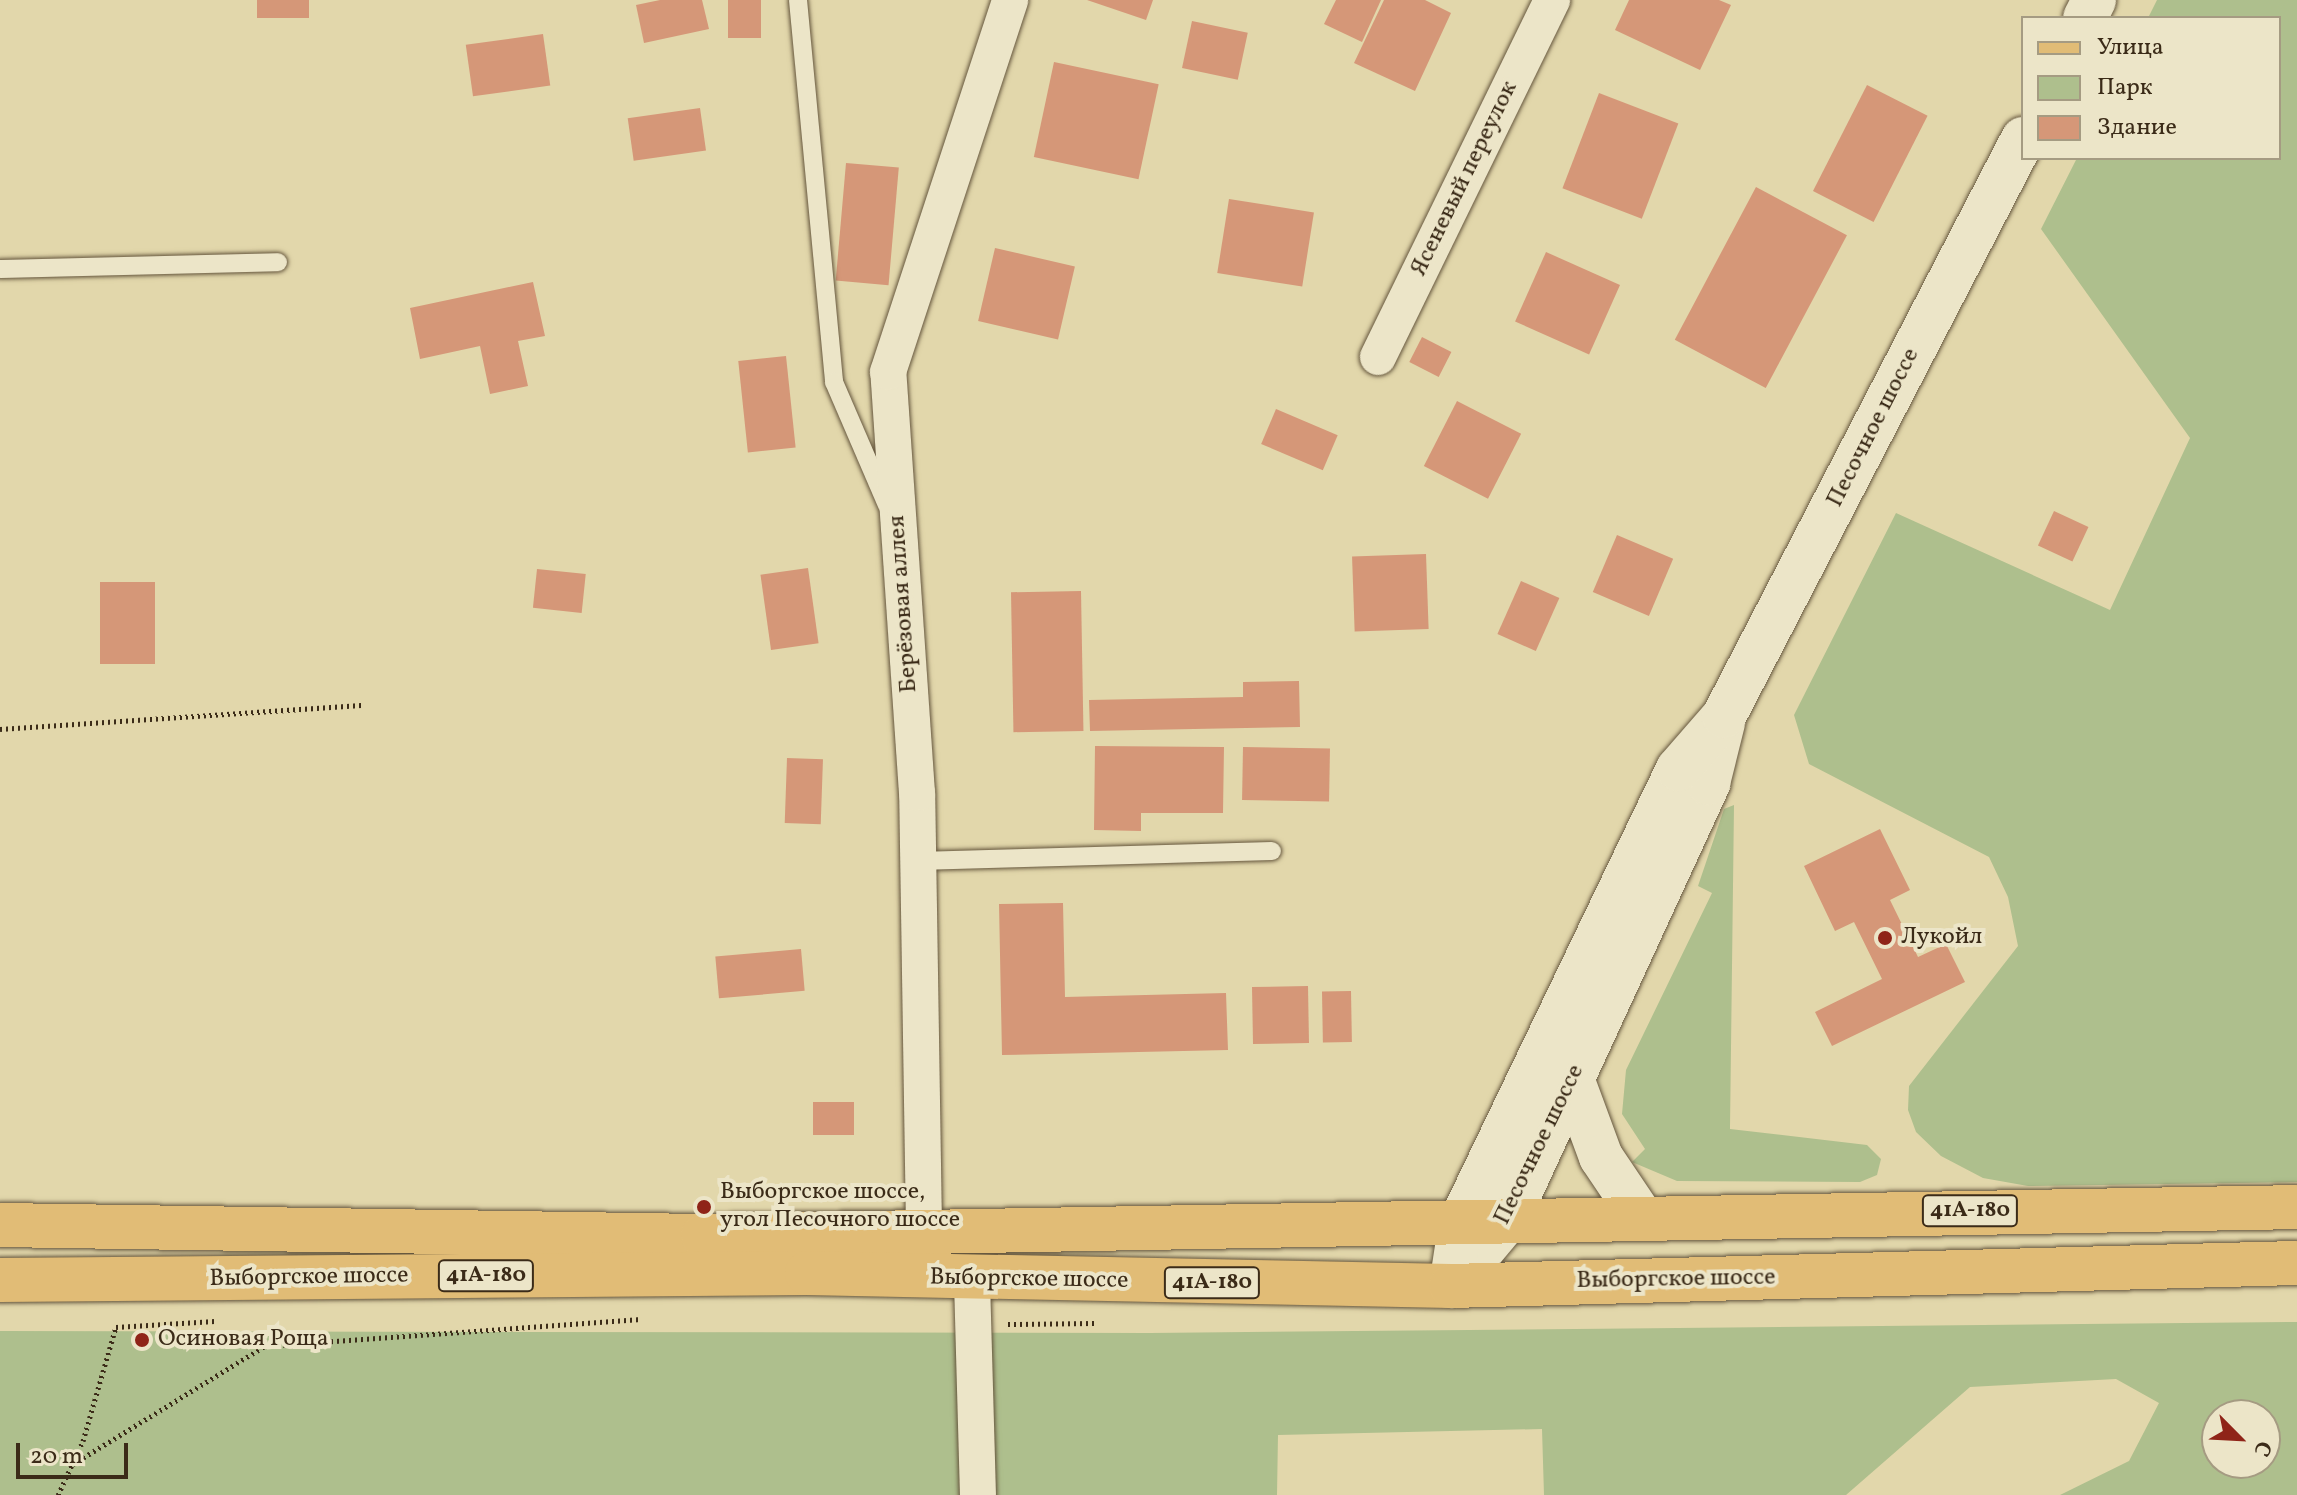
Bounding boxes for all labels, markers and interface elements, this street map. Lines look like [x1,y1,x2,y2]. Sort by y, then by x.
legend [2021,16,2281,160]
text: Улица [2097,31,2164,65]
text: Парк [2097,71,2153,105]
street label: Ясеневый переулок [1405,77,1525,281]
text: Здание [2097,111,2177,145]
street label: Песочное шоссе [1822,344,1926,512]
street label: Берёзовая аллея [883,514,925,694]
place label: Лукойл [1901,924,1982,952]
marker: Лукойл [1876,929,1894,947]
street label: Песочное шоссе [1489,1060,1591,1230]
place label: Выборгское шоссе, угол Песочного шоссе [720,1179,960,1235]
road number: 41А-180 [1920,1193,2020,1229]
marker: Выборгское шоссе, угол Песочного шоссе [695,1198,713,1216]
road number: 41А-180 [436,1258,536,1294]
street label: Выборгское шоссе [209,1262,409,1294]
street label: Выборгское шоссе [929,1264,1129,1296]
street label: Выборгское шоссе [1576,1264,1776,1296]
road number: 41А-180 [1162,1265,1262,1301]
place label: Осиновая Роща [158,1326,329,1354]
marker: Осиновая Роща [133,1331,151,1349]
north arrow [2201,1399,2281,1479]
scale bar [20,1427,132,1477]
text: С [2245,1435,2279,1461]
text: 20 m [30,1440,83,1474]

